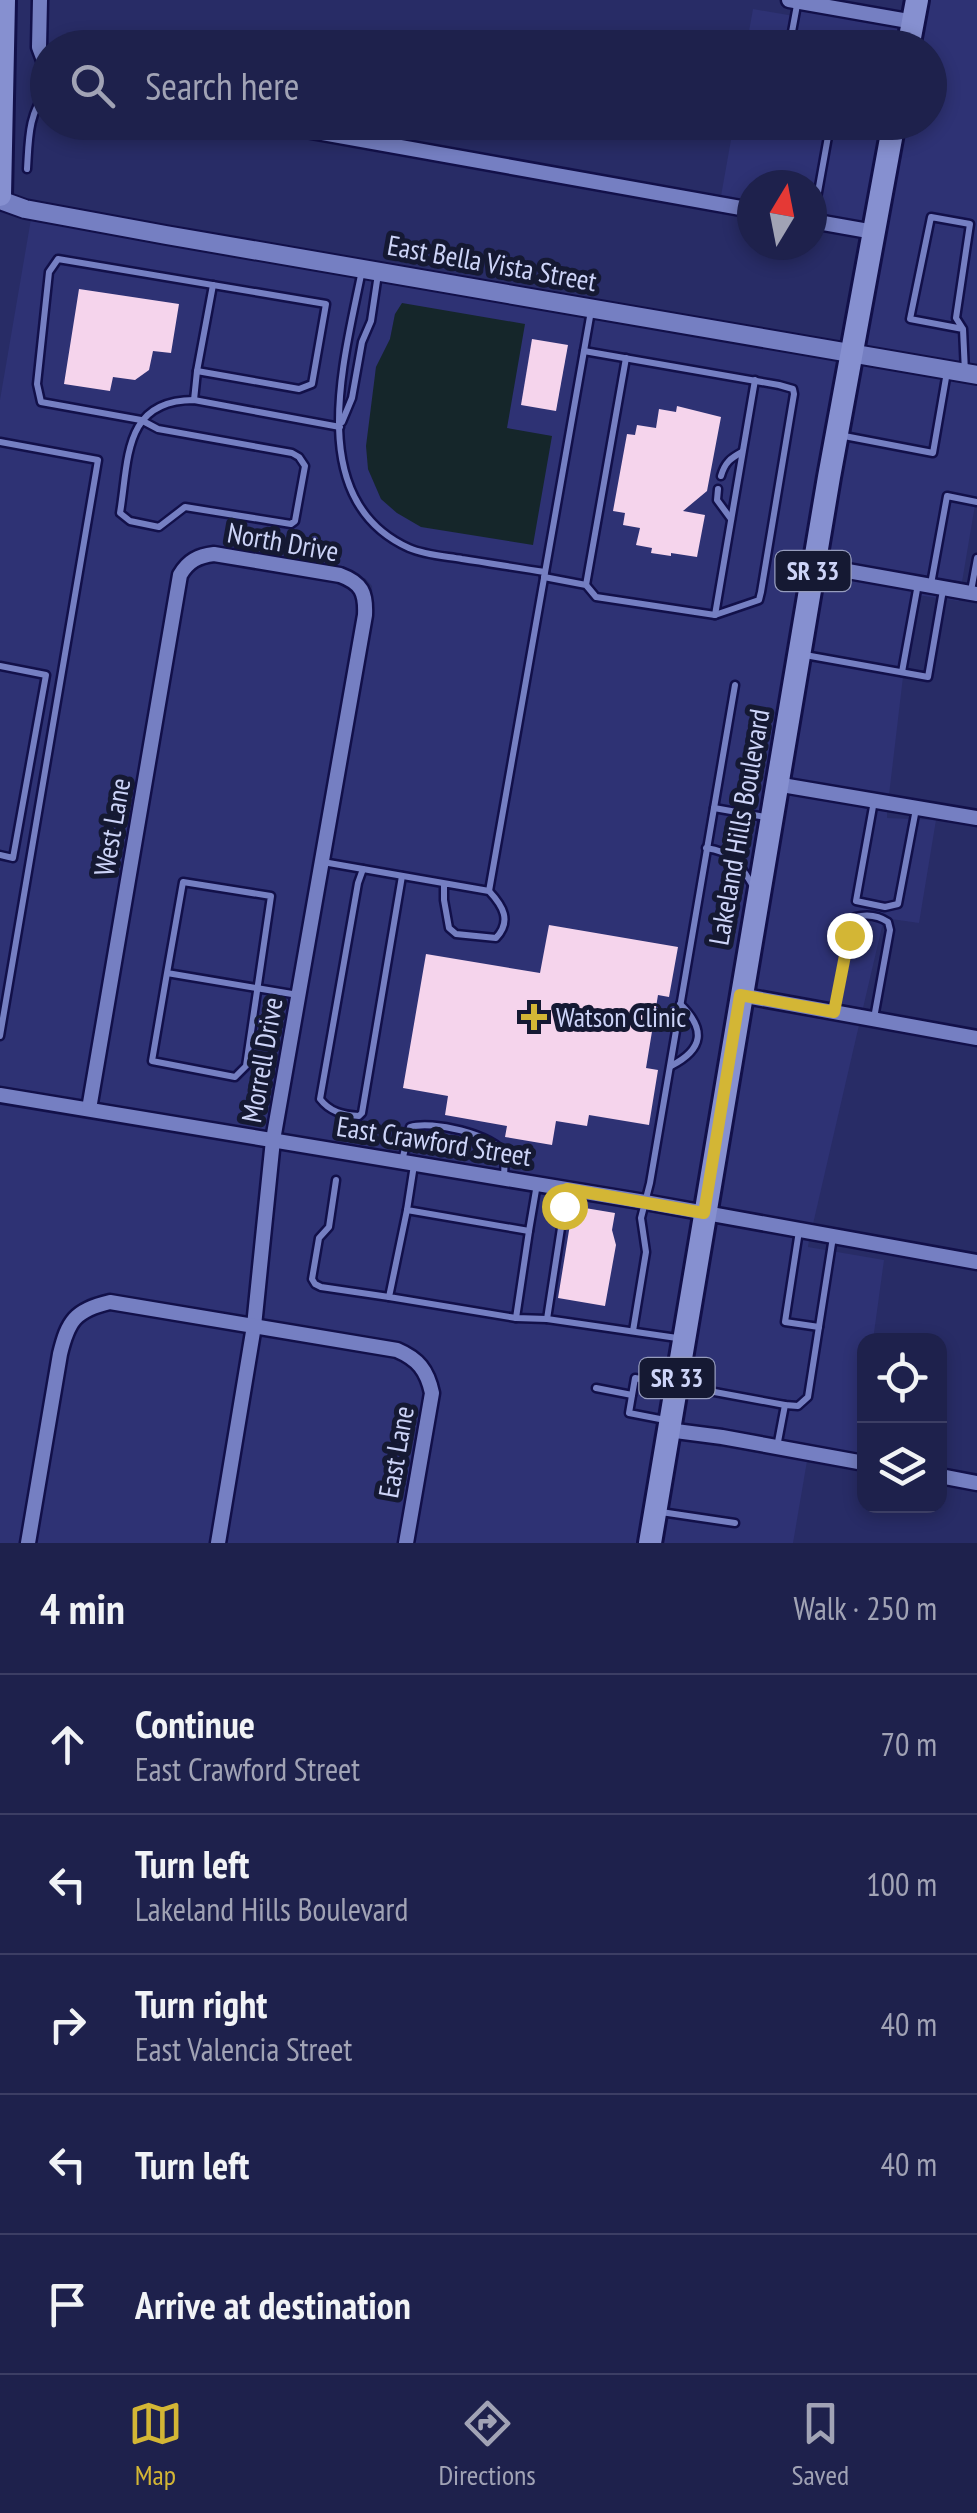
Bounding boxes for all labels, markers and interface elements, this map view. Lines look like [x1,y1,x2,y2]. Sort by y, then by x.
search box [30,30,947,140]
icon: search [65,58,120,113]
text: Search here [145,61,299,110]
north arrow [737,170,827,260]
street label: East Bella Vista Street [385,226,600,299]
street label: North Drive [225,514,342,569]
road number: SR 33 [776,551,850,591]
street label: Lakeland Hills Boulevard [700,706,777,948]
street label: West Lane [85,775,138,879]
route end [827,913,873,959]
street label: Morrell Drive [232,994,291,1126]
place label: Watson Clinic [556,998,686,1035]
marker: Watson Clinic [521,1004,547,1030]
street label: East Crawford Street [334,1107,535,1174]
route start [542,1184,588,1230]
map controls [857,1333,947,1513]
button: locate [857,1333,947,1423]
road number: SR 33 [640,1358,714,1398]
street label: East Lane [369,1403,422,1501]
button: layers [857,1423,947,1513]
text: 4 min [40,1581,125,1636]
text: Walk · 250 m [793,1587,937,1629]
text: Continue [135,1699,255,1748]
icon: ahead [40,1717,95,1772]
text: 70 m [881,1723,937,1765]
text: East Crawford Street [135,1748,360,1790]
text: Turn left [135,1839,249,1888]
icon: left [40,1857,95,1912]
text: 100 m [866,1863,937,1905]
text: Lakeland Hills Boulevard [135,1888,408,1930]
text: Turn right [135,1979,267,2028]
icon: right [40,1997,95,2052]
text: 40 m [881,2003,937,2045]
text: East Valencia Street [135,2028,352,2070]
icon: left [40,2137,95,2192]
text: Turn left [135,2140,249,2189]
text: 40 m [881,2143,937,2185]
icon: arrive [40,2277,95,2332]
text: Arrive at destination [135,2280,411,2329]
tab: Map [128,2396,183,2493]
tab: Directions [438,2396,536,2493]
tab: Saved [791,2396,849,2493]

